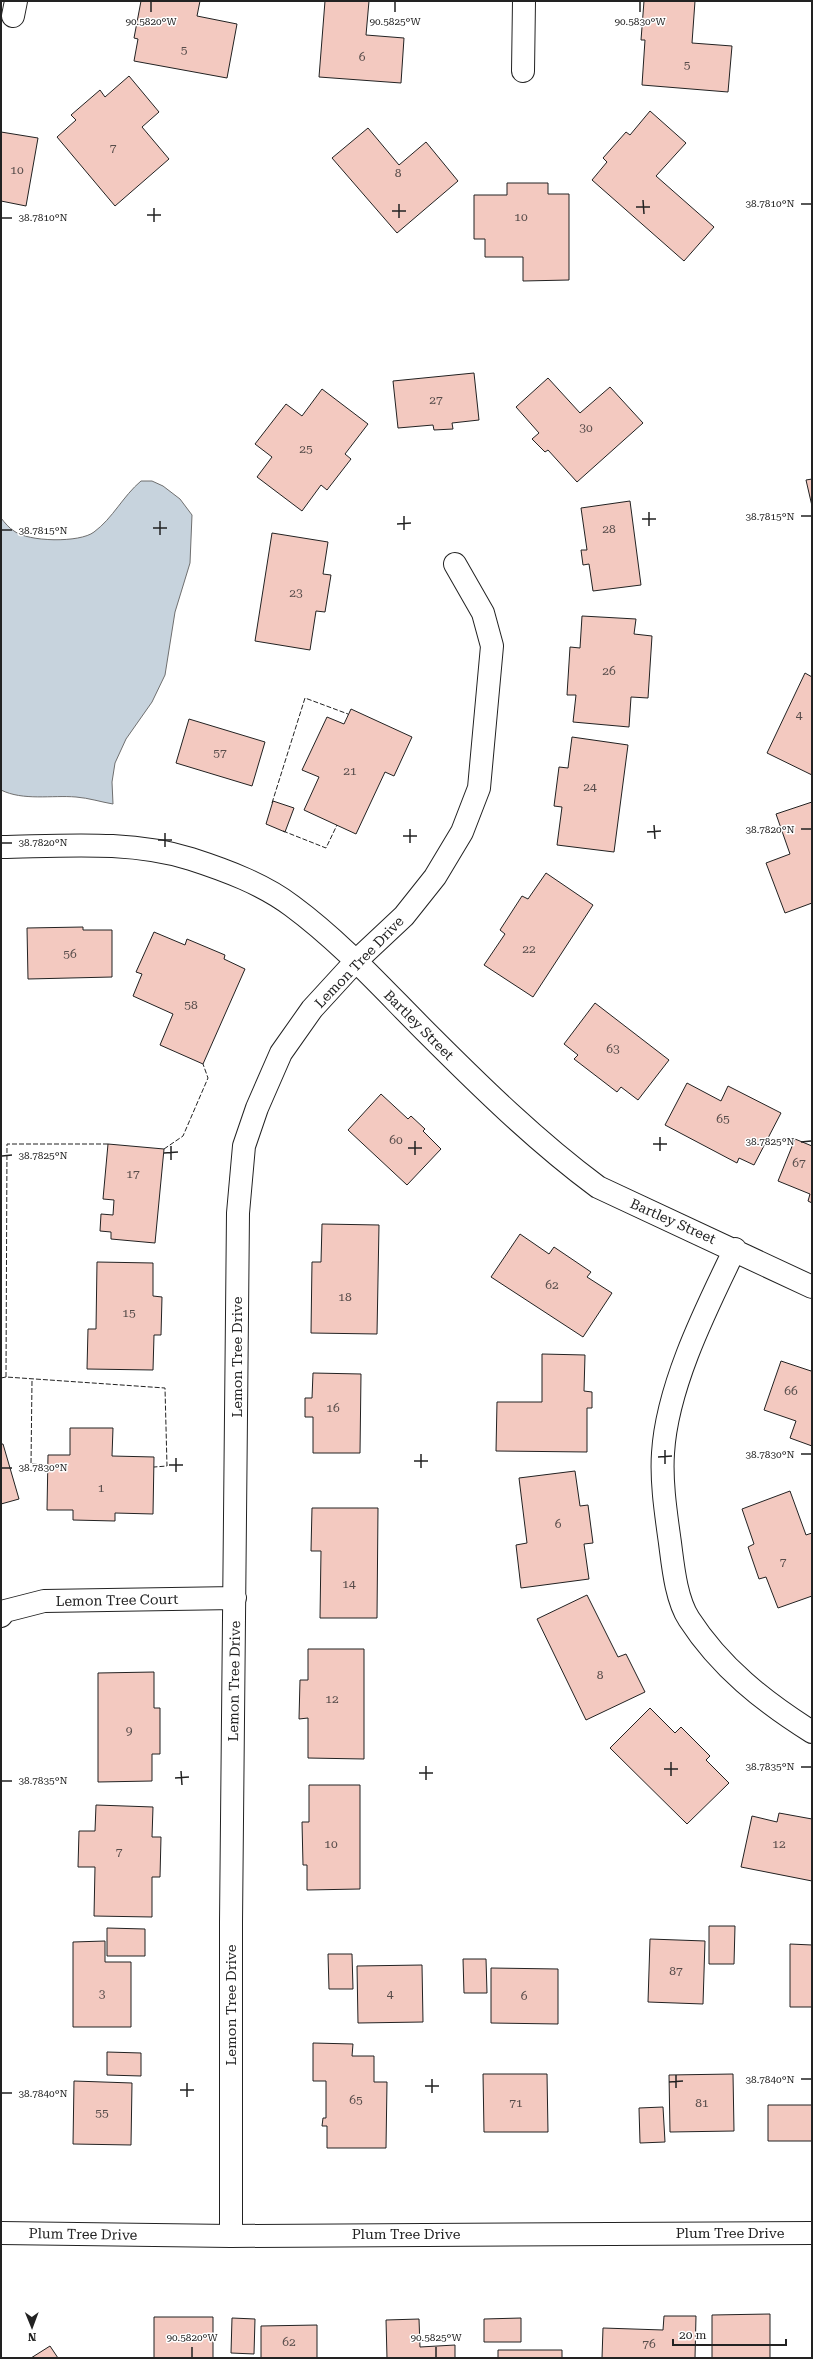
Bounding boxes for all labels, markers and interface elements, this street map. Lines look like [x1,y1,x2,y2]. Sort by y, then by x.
text: 90.5820°W [125,16,177,27]
text: 90.5825°W [369,16,421,27]
text: 90.5830°W [614,16,666,27]
house number: 5 [181,43,188,57]
house number: 6 [359,50,366,64]
house number: 5 [684,58,691,72]
house number: 7 [110,141,117,155]
house number: 10 [10,163,24,177]
house number: 8 [395,166,402,180]
text: 38.7810°N [745,198,795,209]
house number: 10 [514,210,528,224]
text: 38.7810°N [18,212,68,223]
house number: 27 [429,393,443,407]
house number: 30 [579,421,593,435]
house number: 25 [299,442,313,456]
text: 38.7815°N [745,511,795,522]
house number: 28 [602,522,616,536]
text: 38.7815°N [18,525,68,536]
house number: 23 [289,586,303,600]
house number: 26 [602,664,616,678]
house number: 4 [796,708,803,722]
house number: 57 [213,746,227,760]
house number: 21 [343,764,357,778]
house number: 24 [583,780,597,794]
text: 38.7820°N [745,824,795,835]
text: 38.7820°N [18,837,68,848]
street label: Lemon Tree Drive [311,913,407,1011]
house number: 22 [522,942,536,956]
house number: 56 [63,947,77,961]
street label: Bartley Street [381,987,457,1063]
house number: 58 [184,998,198,1012]
house number: 63 [606,1042,620,1056]
house number: 65 [716,1112,730,1126]
house number: 60 [389,1133,403,1147]
text: 38.7825°N [745,1136,795,1147]
text: 38.7825°N [18,1150,68,1161]
house number: 67 [792,1156,806,1170]
house number: 17 [126,1167,140,1181]
street label: Bartley Street [628,1195,718,1247]
house number: 62 [545,1278,559,1292]
house number: 18 [338,1290,352,1304]
street label: Lemon Tree Drive [229,1296,245,1417]
house number: 15 [122,1306,136,1320]
house number: 66 [784,1384,798,1398]
house number: 16 [326,1401,340,1415]
text: 38.7830°N [745,1449,795,1460]
text: 38.7830°N [18,1462,68,1473]
house number: 1 [98,1481,105,1495]
house number: 6 [555,1517,562,1531]
house number: 7 [780,1555,787,1569]
house number: 14 [342,1577,356,1591]
street label: Lemon Tree Court [55,1591,179,1609]
street label: Lemon Tree Drive [225,1620,243,1742]
house number: 8 [597,1668,604,1682]
house number: 12 [325,1692,339,1706]
house number: 9 [126,1724,133,1738]
text: 38.7835°N [745,1761,795,1772]
text: 38.7835°N [18,1775,68,1786]
house number: 10 [324,1837,338,1851]
house number: 12 [772,1837,786,1851]
house number: 7 [116,1845,123,1859]
street label: Lemon Tree Drive [223,1944,239,2065]
house number: 87 [669,1964,683,1978]
house number: 3 [99,1987,106,2001]
house number: 4 [387,1987,394,2001]
house number: 6 [521,1989,528,2003]
text: 38.7840°N [745,2074,795,2085]
text: 38.7840°N [18,2088,68,2099]
house number: 65 [349,2093,363,2107]
house number: 71 [509,2096,523,2110]
house number: 81 [695,2096,709,2110]
house number: 55 [95,2106,109,2120]
street label: Plum Tree Drive [29,2225,138,2243]
street label: Plum Tree Drive [676,2225,785,2241]
street label: Plum Tree Drive [352,2226,461,2242]
north arrow [12,2307,52,2347]
scale bar [673,2321,786,2347]
text: 20 m [679,2328,706,2342]
text: N [27,2330,37,2343]
text: 90.5820°W [166,2332,218,2343]
text: 90.5825°W [410,2332,462,2343]
house number: 62 [282,2335,296,2349]
house number: 76 [642,2337,656,2351]

